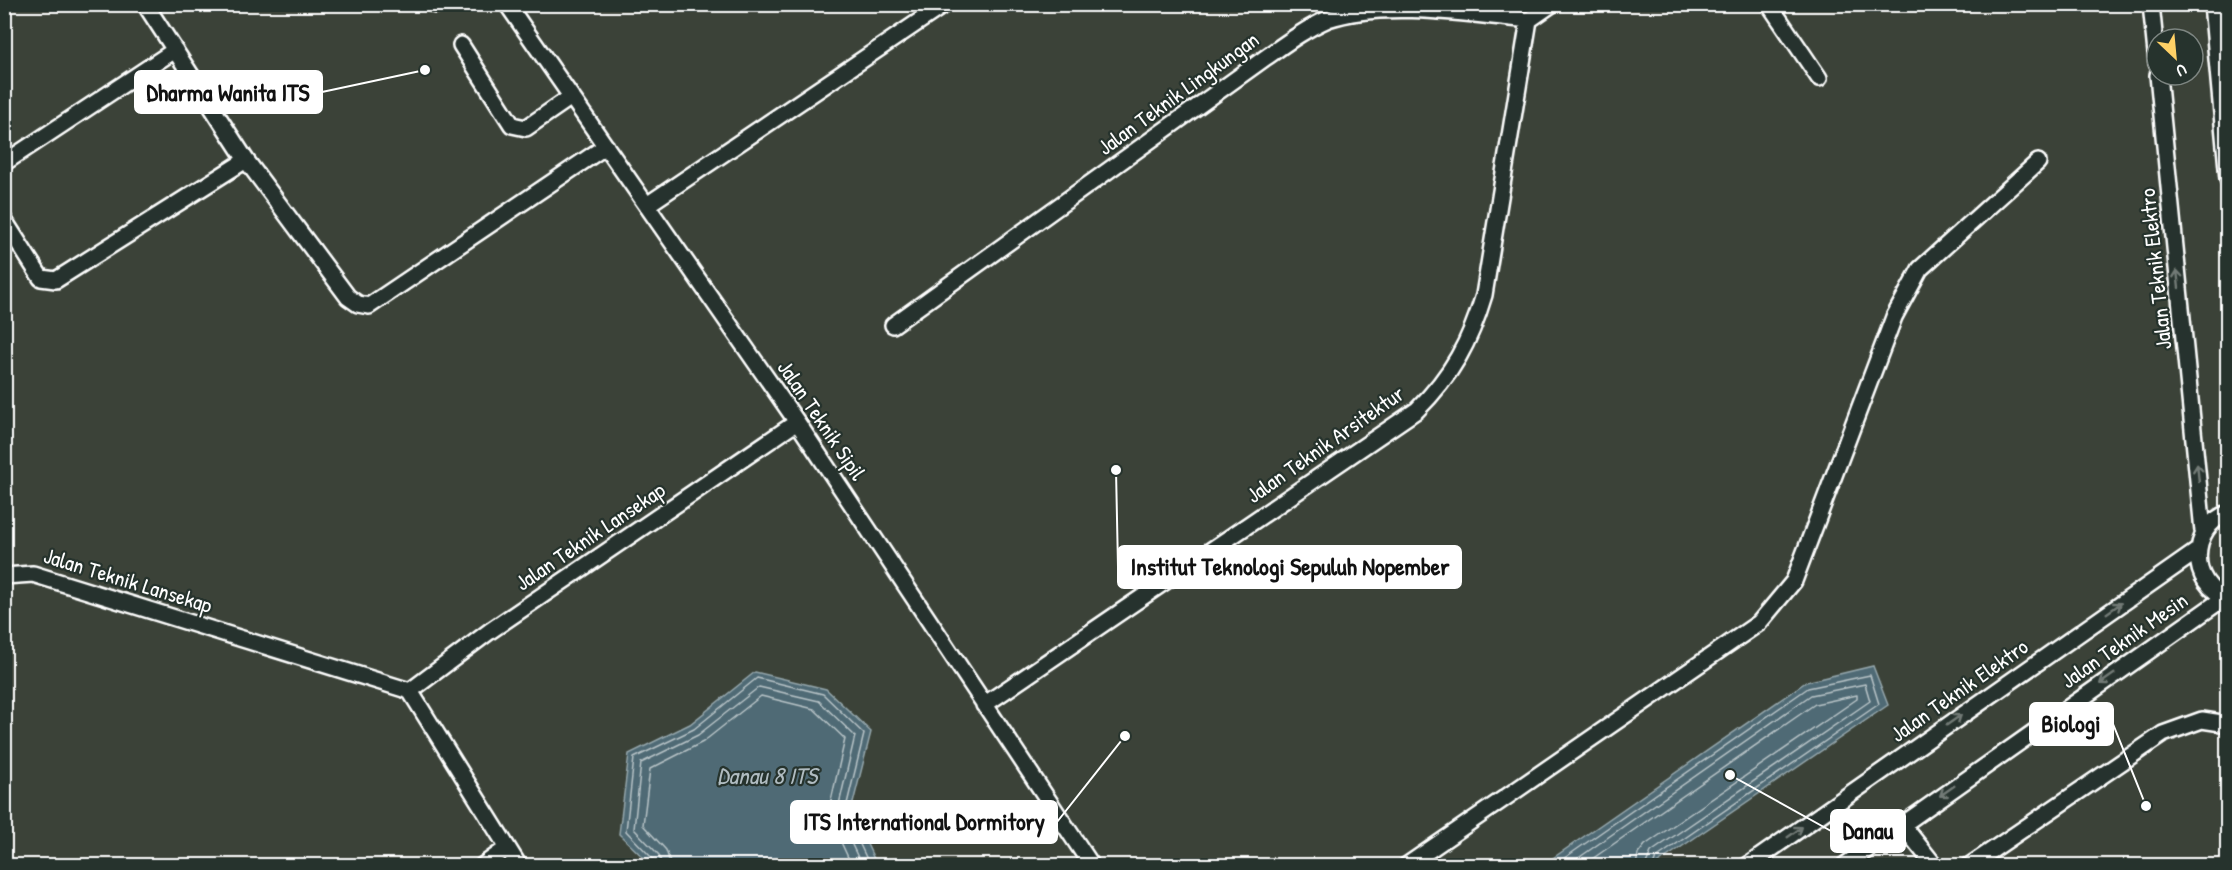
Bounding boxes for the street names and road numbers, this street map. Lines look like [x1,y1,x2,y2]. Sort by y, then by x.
street label: Jalan Teknik Lingkungan [1091,24,1265,162]
street label: Jalan Teknik Elektro [2132,187,2178,351]
street label: Jalan Teknik Sipil [771,354,873,486]
street label: Jalan Teknik Arsitektur [1240,378,1410,510]
street label: Jalan Teknik Lansekap [509,474,671,597]
street label: Jalan Teknik Lansekap [40,540,216,620]
street label: Jalan Teknik Mesin [2054,585,2194,695]
street label: Jalan Teknik Elektro [1884,631,2034,749]

